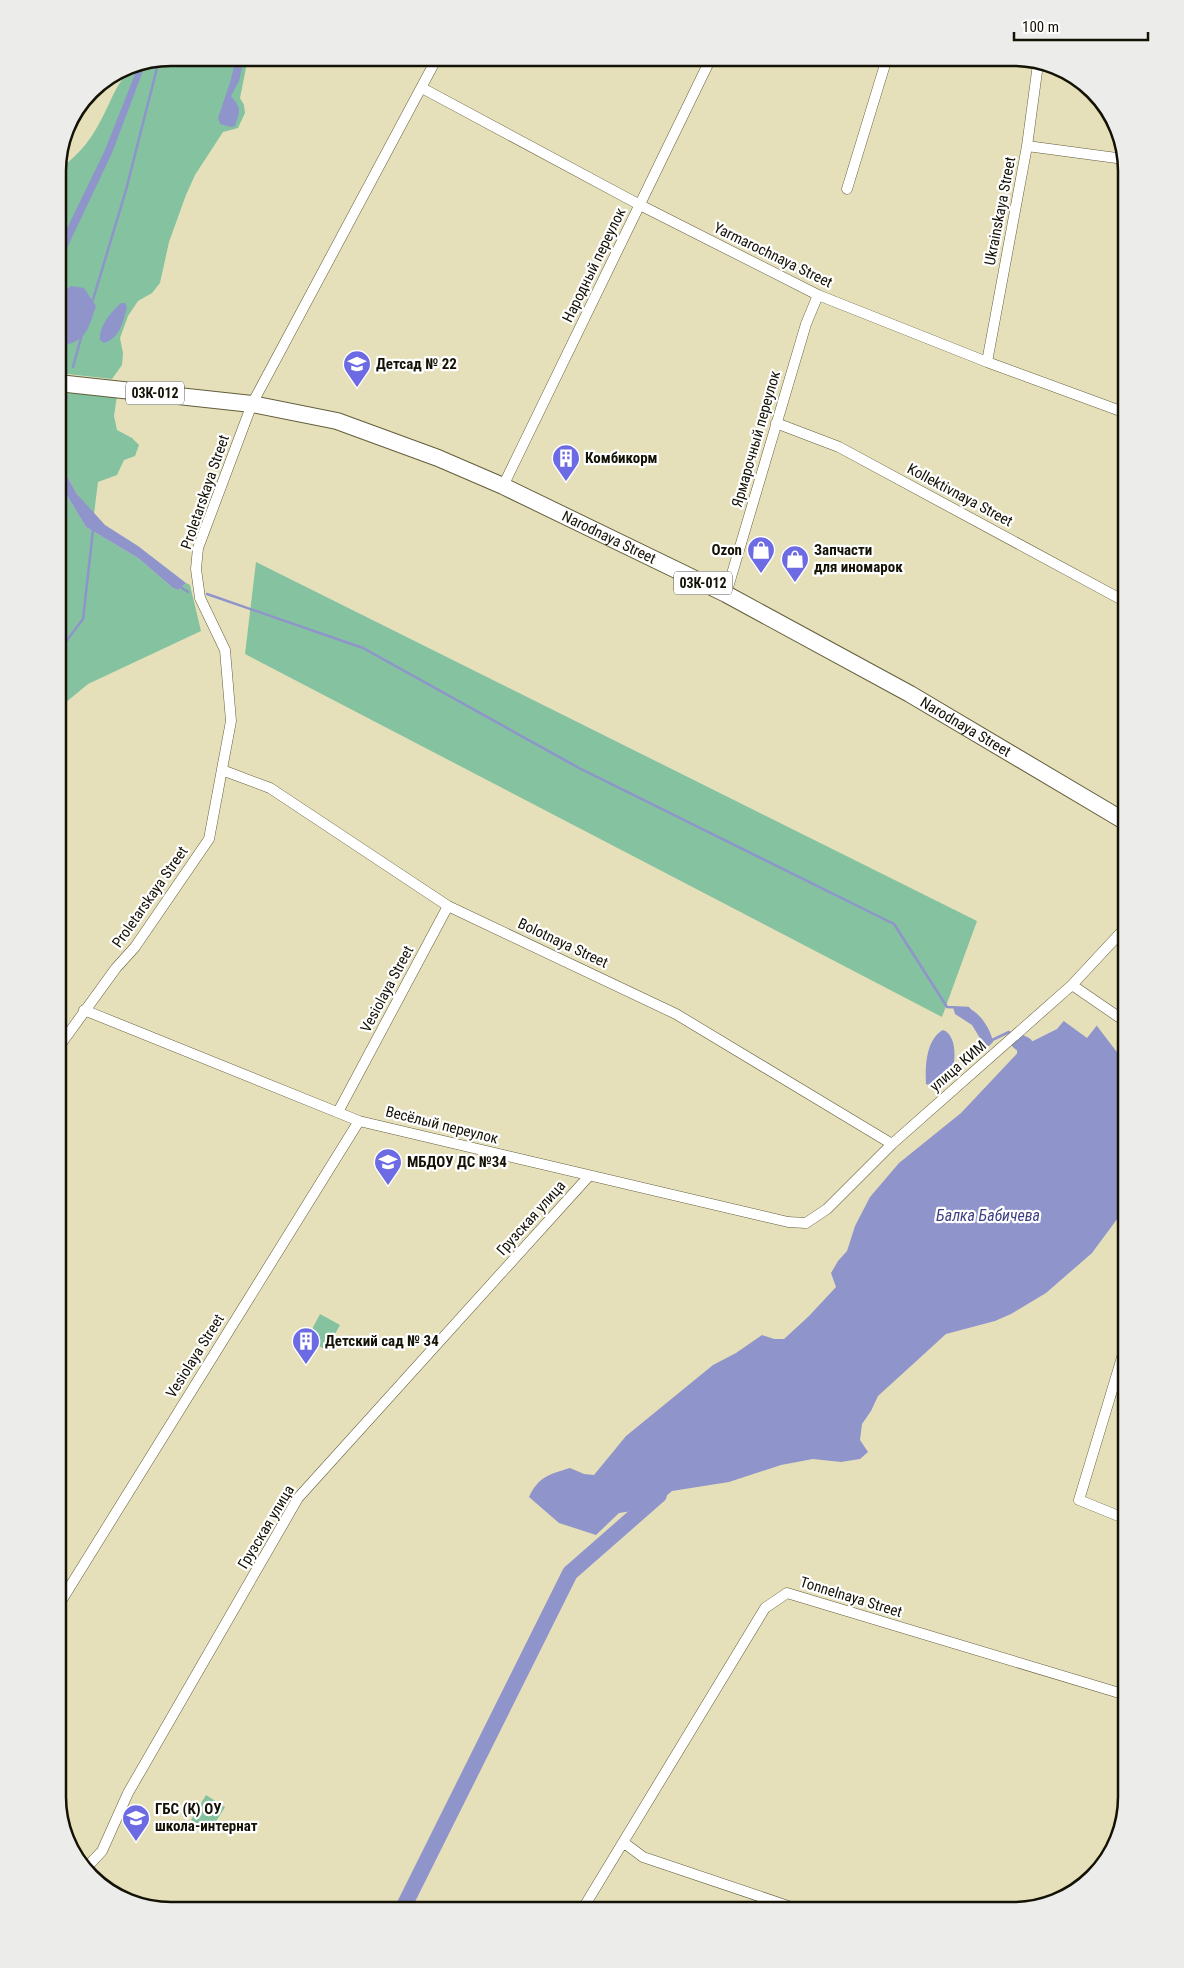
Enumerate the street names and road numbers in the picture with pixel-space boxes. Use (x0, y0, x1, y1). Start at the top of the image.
street label: Ukrainskaya Street (981, 155, 1019, 267)
street label: Народный переулок (558, 205, 630, 325)
street label: Yarmarochnaya Street (711, 218, 835, 292)
street label: Ярмарочный переулок (728, 369, 784, 509)
road number: 03К-012 (126, 382, 184, 404)
street label: Proletarskaya Street (177, 433, 233, 551)
street label: Kollektivnaya Street (904, 460, 1016, 530)
street label: Narodnaya Street (559, 507, 659, 568)
road number: 03К-012 (674, 572, 732, 594)
street label: Narodnaya Street (917, 693, 1014, 761)
street label: Proletarskaya Street (108, 843, 192, 951)
street label: Bolotnaya Street (515, 914, 611, 972)
street label: Vesiolaya Street (357, 943, 417, 1035)
street label: улица КИМ (926, 1037, 990, 1095)
street label: Весёлый переулок (384, 1102, 500, 1148)
street label: Грузская улица (493, 1177, 569, 1259)
street label: Vesiolaya Street (162, 1311, 228, 1401)
street label: Грузская улица (234, 1482, 298, 1572)
street label: Tonnelnaya Street (798, 1573, 904, 1621)

